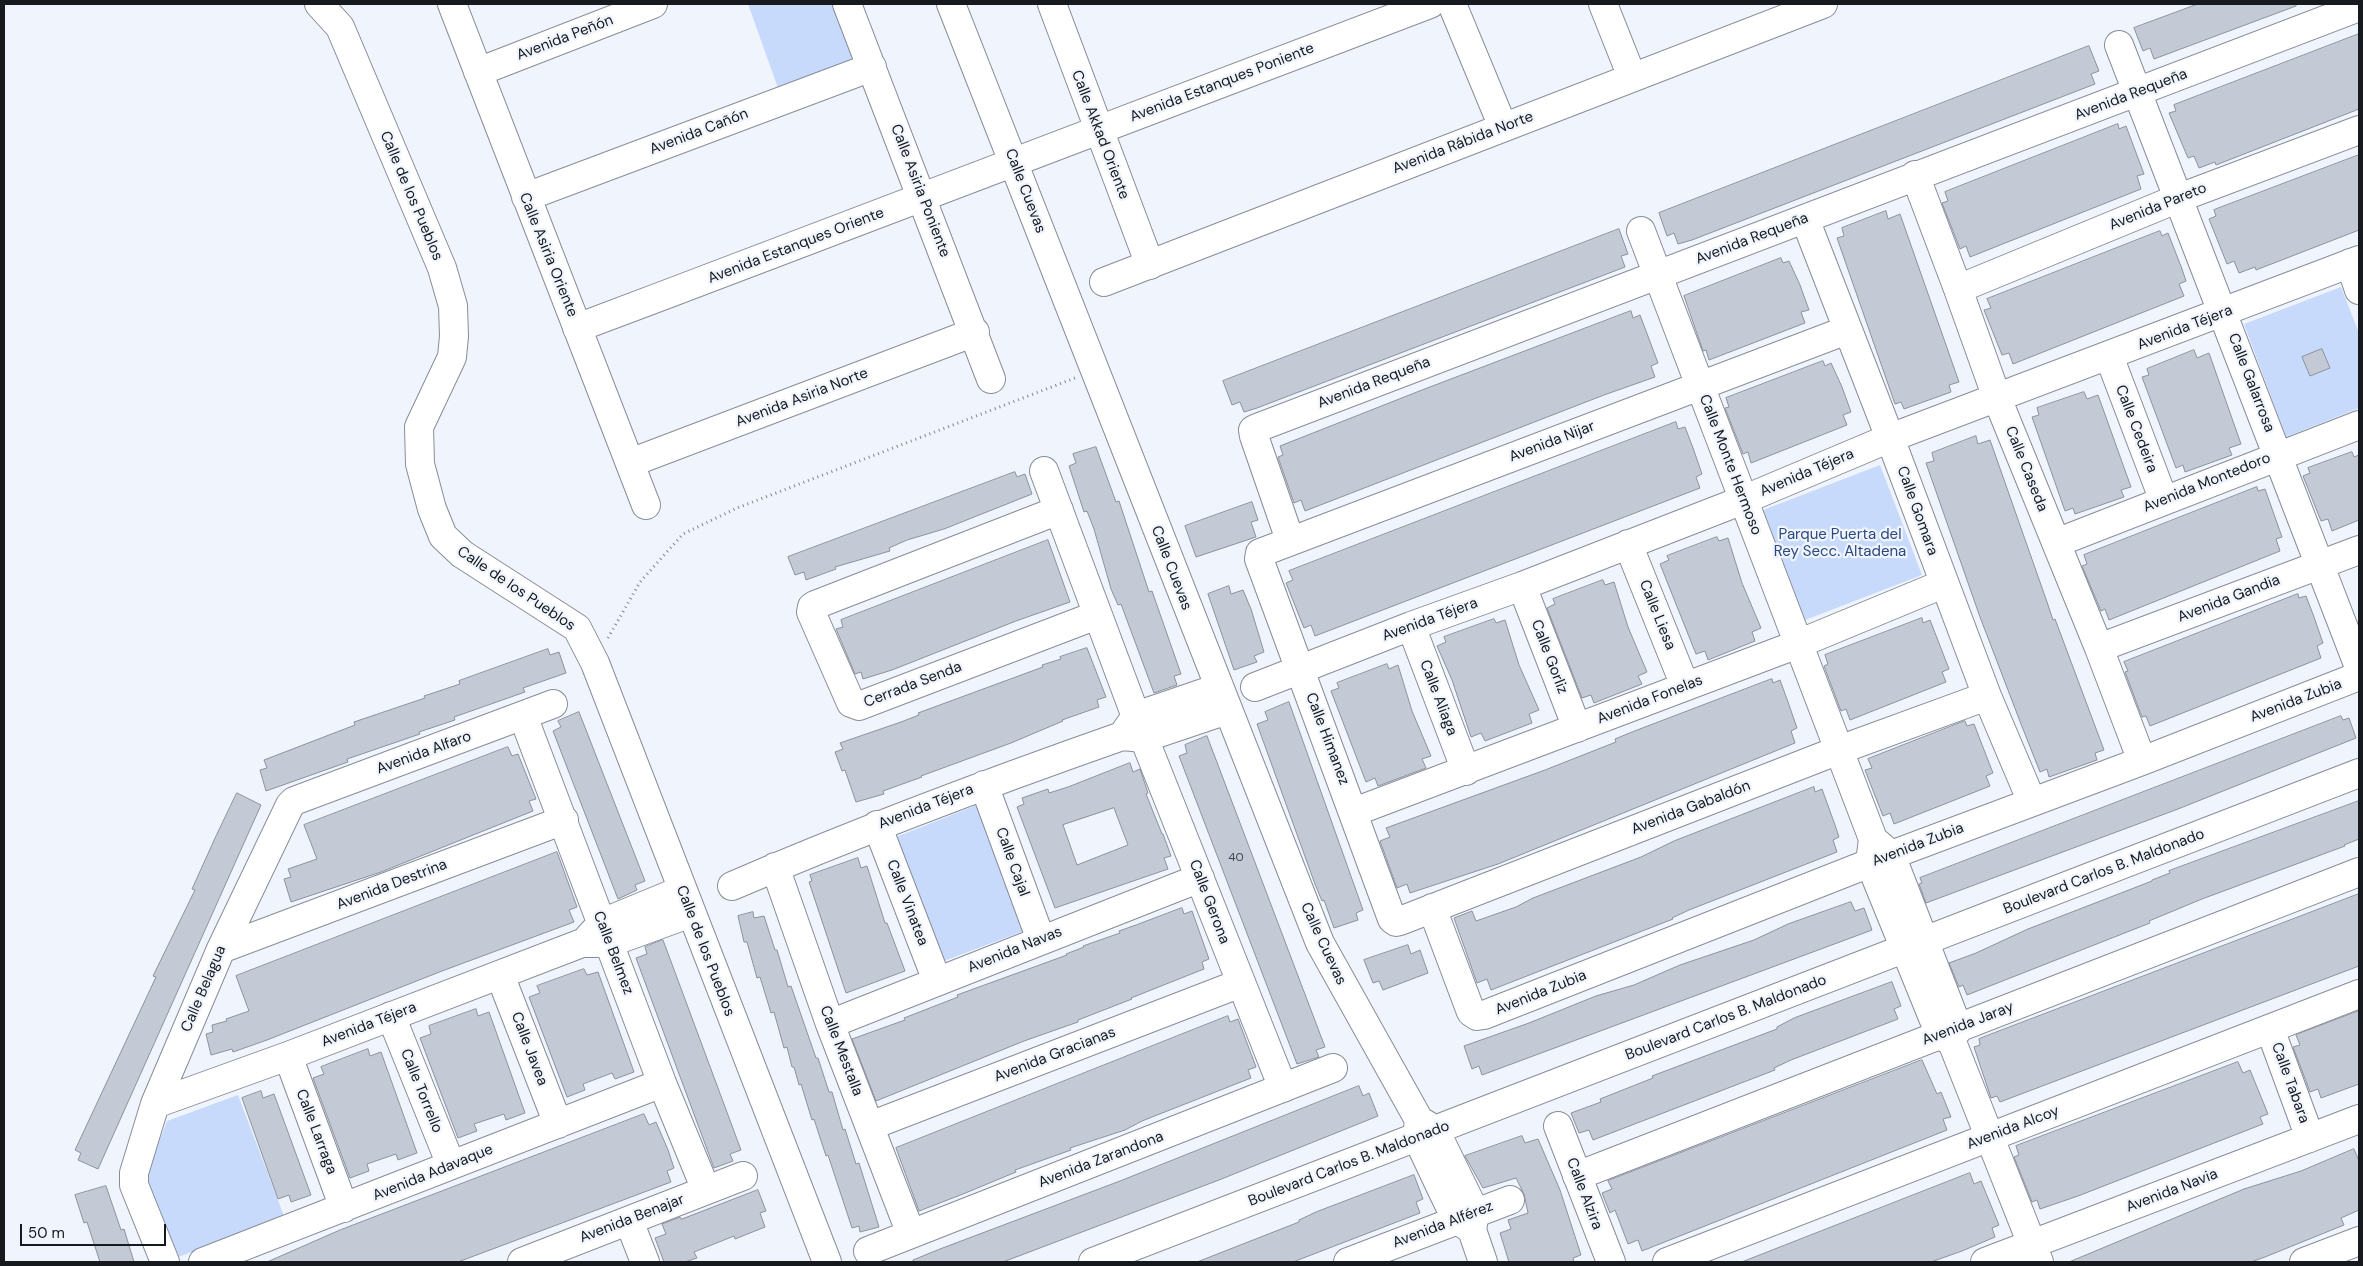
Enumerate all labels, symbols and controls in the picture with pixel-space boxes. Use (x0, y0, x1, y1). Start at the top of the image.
street label: Avenida Peñón (514, 11, 616, 65)
street label: Avenida Estanques Poniente (1127, 39, 1317, 127)
street label: Avenida Requeña (2072, 65, 2190, 125)
street label: Calle Akkad Oriente (1067, 68, 1133, 202)
street label: Avenida Cañón (647, 105, 751, 159)
street label: Avenida Rábida Norte (1390, 108, 1536, 178)
street label: Calle Asiria Poniente (886, 122, 954, 260)
street label: Calle de los Pueblos (376, 129, 446, 263)
street label: Calle Cuevas (1001, 146, 1049, 236)
street label: Avenida Pareto (2107, 179, 2209, 235)
street label: Calle Asiria Oriente (515, 190, 581, 320)
street label: Avenida Estanques Oriente (705, 204, 887, 288)
street label: Avenida Requeña (1693, 209, 1811, 269)
street label: Avenida Téjera (2135, 302, 2235, 354)
street label: Calle Galarrosa (2224, 331, 2278, 435)
street label: Avenida Requeña (1315, 353, 1433, 413)
street label: Avenida Asiria Norte (733, 364, 871, 432)
street label: Calle Cedeira (2111, 383, 2161, 475)
street label: Calle Monte Hermoso (1695, 392, 1765, 538)
street label: Avenida Nijar (1507, 417, 1597, 467)
street label: Calle Caseda (2001, 424, 2051, 514)
street label: Avenida Téjera (1757, 445, 1857, 501)
street label: Avenida Montedoro (2141, 449, 2273, 517)
street label: Calle Gomara (1893, 464, 1941, 558)
street label: Calle Cuevas (1147, 523, 1195, 613)
park label: Parque Puerta del Rey Secc. Altadena (1774, 526, 1906, 561)
street label: Calle de los Pueblos (453, 543, 579, 635)
street label: Avenida Gandia (2175, 571, 2283, 627)
street label: Calle Liesa (1635, 577, 1679, 653)
street label: Avenida Téjera (1380, 594, 1480, 646)
street label: Calle Gorliz (1527, 617, 1571, 697)
street label: Cerrada Senda (861, 658, 965, 712)
street label: Calle Aliaga (1415, 658, 1461, 738)
street label: Avenida Fonelas (1595, 672, 1705, 728)
street label: Avenida Zubia (2248, 675, 2344, 727)
street label: Calle Himanez (1301, 690, 1353, 788)
street label: Avenida Alfaro (374, 728, 474, 778)
street label: Avenida Gabaldón (1629, 777, 1753, 839)
street label: Avenida Téjera (876, 781, 976, 833)
street label: Avenida Zubia (1870, 819, 1966, 871)
street label: Calle Cajal (991, 825, 1033, 899)
street label: Boulevard Carlos B. Maldonado (2001, 825, 2207, 919)
house number: 40 (1228, 851, 1244, 865)
street label: Avenida Destrina (334, 856, 450, 914)
street label: Calle Vinatea (882, 857, 932, 949)
street label: Calle Gerona (1185, 857, 1233, 947)
street label: Calle de los Pueblos (672, 883, 738, 1019)
street label: Calle Cuevas (1296, 900, 1350, 988)
street label: Calle Belmez (589, 909, 637, 997)
street label: Avenida Navas (965, 923, 1065, 977)
street label: Calle Belagua (178, 943, 230, 1035)
street label: Avenida Zubia (1493, 967, 1589, 1019)
street label: Boulevard Carlos B. Maldonado (1623, 971, 1829, 1065)
street label: Avenida Jaray (1920, 998, 2016, 1050)
street label: Avenida Téjera (319, 999, 419, 1051)
street label: Calle Mestalla (816, 1003, 866, 1099)
street label: Calle Javea (507, 1009, 551, 1089)
street label: Avenida Gracianas (992, 1024, 1118, 1086)
street label: Calle Tabara (2267, 1040, 2313, 1126)
street label: Calle Torrello (396, 1046, 446, 1136)
street label: Calle Larraga (291, 1087, 341, 1177)
street label: Avenida Alcoy (1964, 1102, 2062, 1154)
street label: Boulevard Carlos B. Maldonado (1246, 1117, 1452, 1211)
street label: Avenida Zarandona (1036, 1128, 1166, 1192)
street label: Avenida Adavaque (370, 1141, 496, 1205)
street label: Calle Alzira (1562, 1155, 1606, 1233)
street label: Avenida Navia (2124, 1165, 2220, 1217)
street label: Avenida Benajar (577, 1191, 687, 1247)
street label: Avenida Alférez (1390, 1198, 1496, 1252)
scale bar (22, 1214, 169, 1246)
text: 50 m (28, 1223, 65, 1243)

